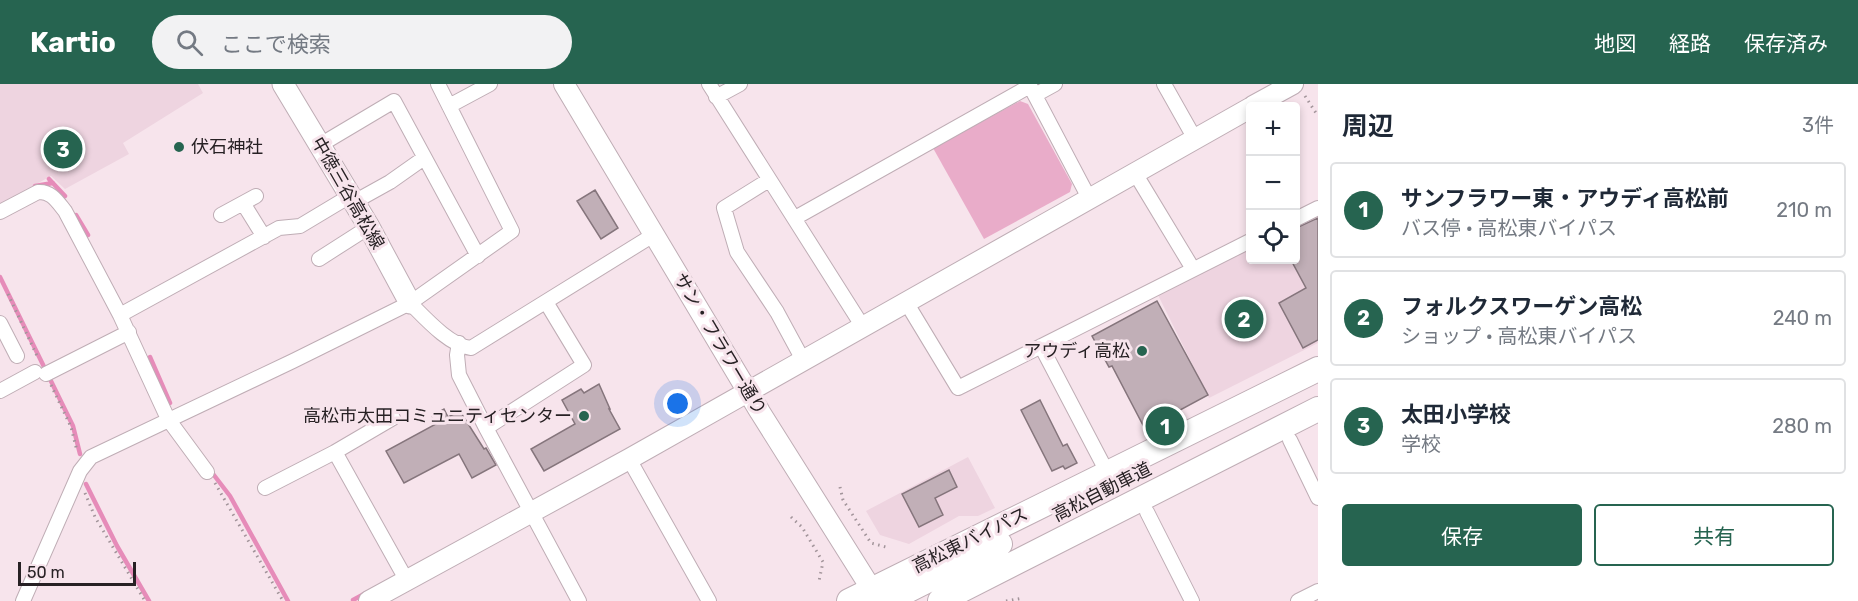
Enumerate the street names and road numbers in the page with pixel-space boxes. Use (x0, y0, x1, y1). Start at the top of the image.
street label: 中徳三谷高松線 (307, 133, 389, 253)
street label: サン・フラワー通り (669, 269, 771, 419)
street label: 高松自動車道 (1049, 458, 1155, 526)
street label: 高松東バイパス (909, 503, 1031, 577)

